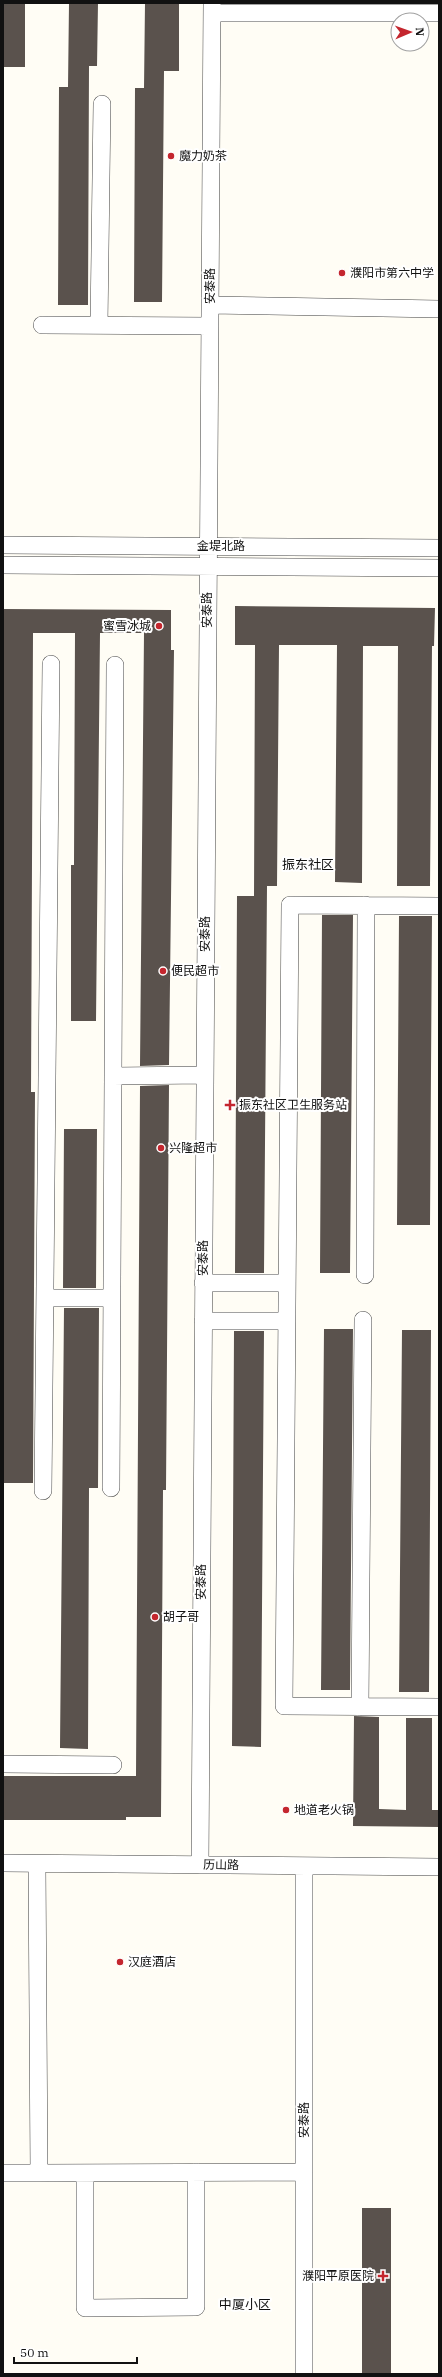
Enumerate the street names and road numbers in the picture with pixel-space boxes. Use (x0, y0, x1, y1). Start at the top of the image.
street label: 安泰路 (202, 268, 217, 304)
street label: 金堤北路 (197, 538, 245, 553)
street label: 安泰路 (199, 592, 214, 628)
street label: 安泰路 (197, 916, 212, 952)
street label: 安泰路 (195, 1240, 210, 1276)
street label: 安泰路 (193, 1564, 208, 1600)
street label: 历山路 (203, 1857, 239, 1872)
street label: 安泰路 (296, 2102, 311, 2138)

